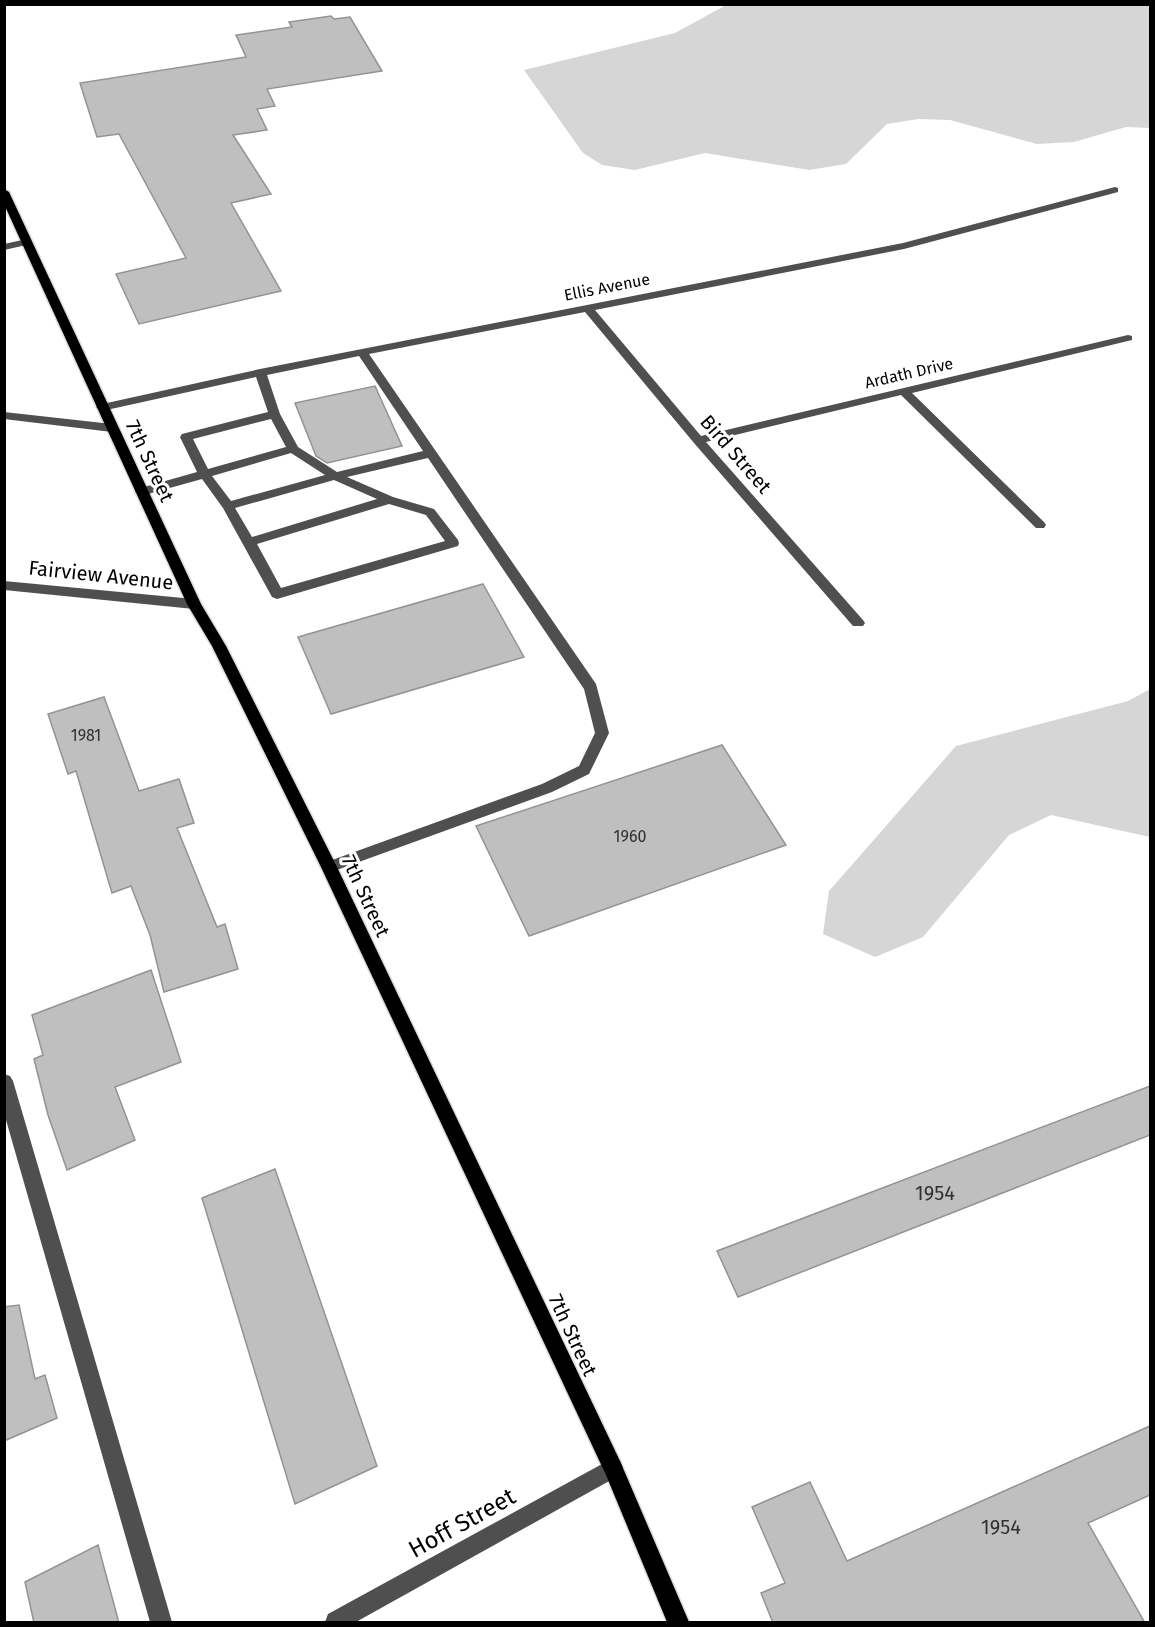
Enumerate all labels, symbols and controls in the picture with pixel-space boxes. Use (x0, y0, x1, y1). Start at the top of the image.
street label: Ellis Avenue (562, 269, 652, 305)
street label: Ardath Drive (863, 354, 955, 392)
street label: Bird Street (695, 410, 777, 499)
street label: 7th Street (121, 416, 180, 506)
street label: Fairview Avenue (28, 555, 174, 595)
house number: 1981 (71, 726, 101, 745)
house number: 1960 (614, 827, 646, 846)
street label: 7th Street (337, 851, 396, 941)
house number: 1954 (915, 1181, 955, 1205)
street label: 7th Street (544, 1290, 603, 1380)
street label: Hoff Street (404, 1482, 521, 1564)
house number: 1954 (981, 1515, 1021, 1539)

